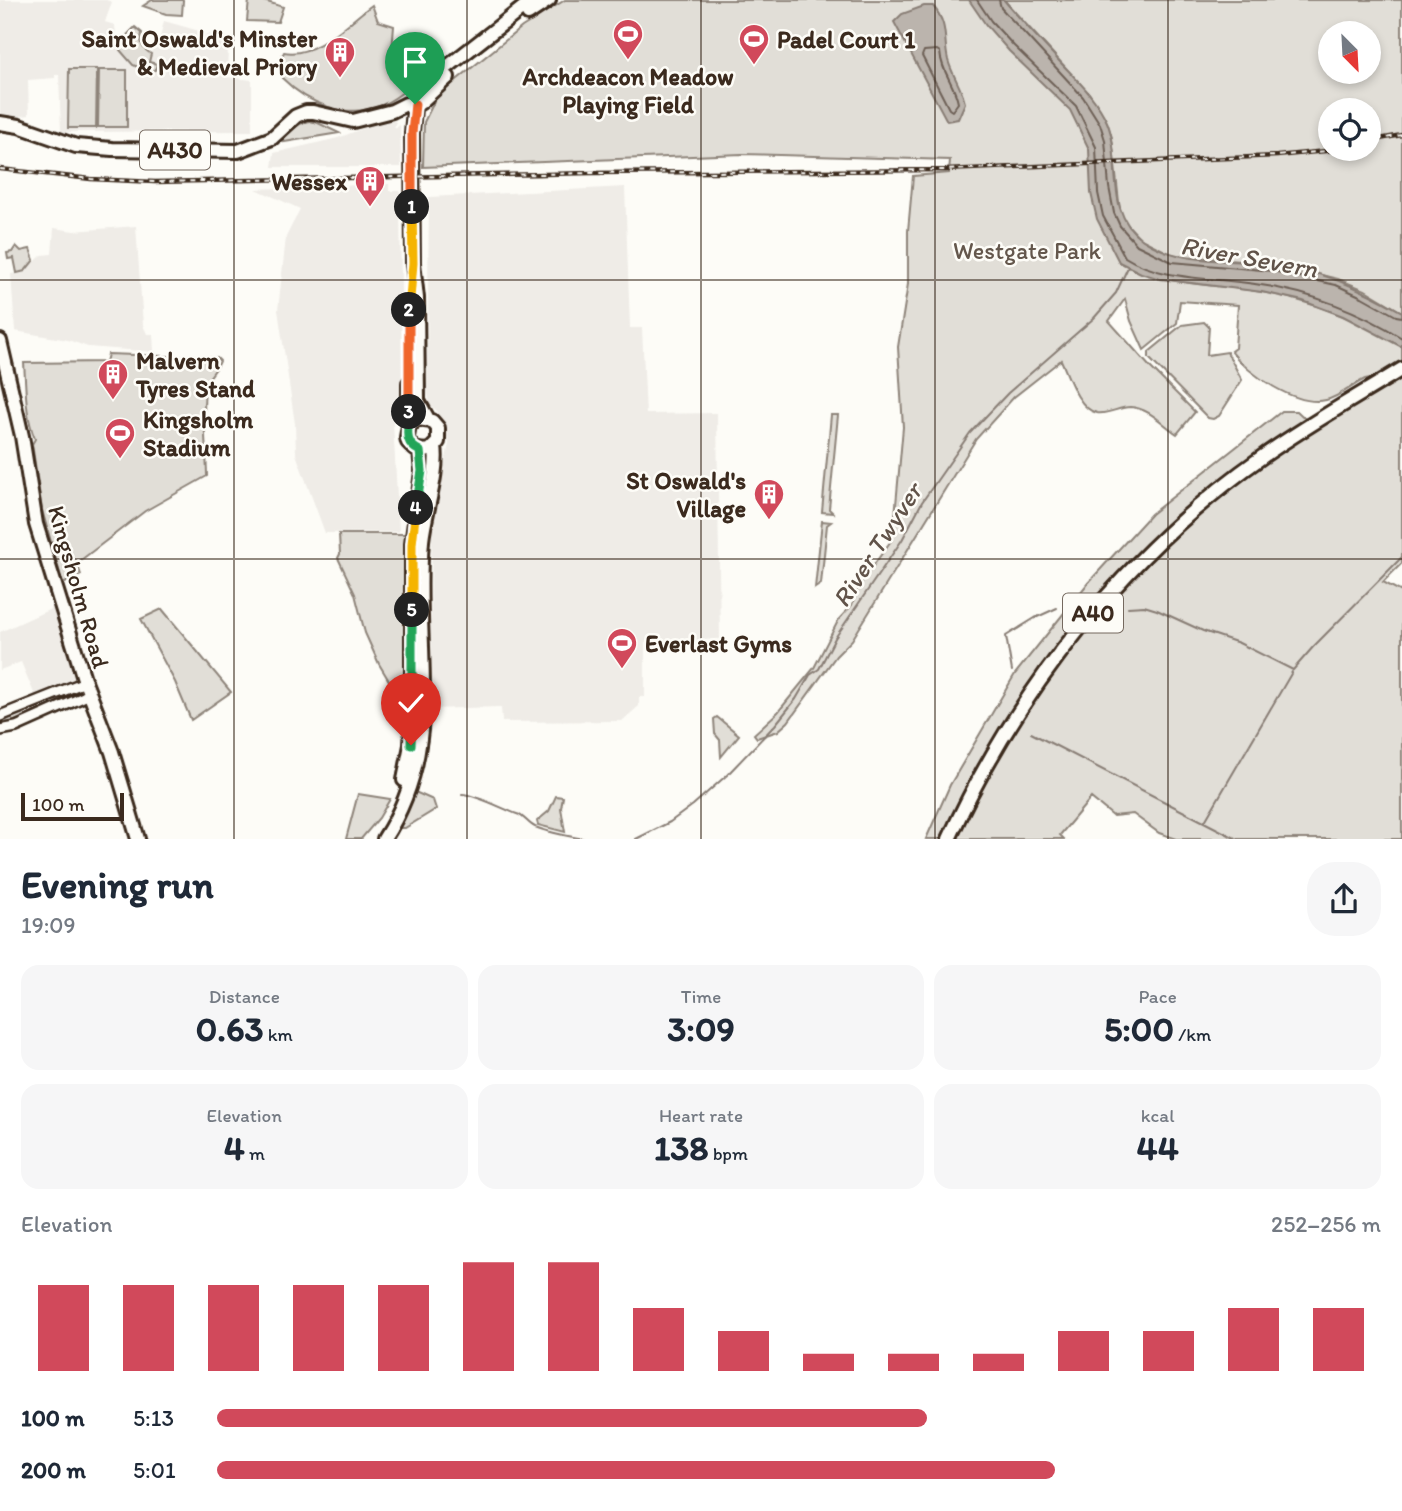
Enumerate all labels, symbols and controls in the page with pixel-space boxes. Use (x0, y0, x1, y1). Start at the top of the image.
sports icon: Archdeacon Meadow Playing Field (611, 17, 645, 61)
north arrow (1318, 21, 1381, 84)
map controls (1318, 21, 1381, 161)
sports icon: Padel Court 1 (737, 22, 771, 66)
place label: Saint Oswald's Minster & Medieval Priory (82, 24, 318, 82)
place label: Padel Court 1 (777, 25, 916, 54)
pin (385, 32, 445, 104)
building icon: Saint Oswald's Minster & Medieval Priory (323, 35, 357, 79)
icon: arrive (396, 43, 434, 81)
place label: Archdeacon Meadow Playing Field (522, 62, 734, 120)
button: locate (1318, 98, 1381, 161)
road number: A430 (140, 130, 210, 169)
building icon: Wessex (353, 164, 387, 208)
place label: Wessex (271, 167, 348, 196)
pin: 1 (394, 190, 430, 224)
text: 1 (407, 195, 416, 218)
water label: River Severn (1178, 229, 1320, 285)
park label: Westgate Park (953, 236, 1101, 265)
pin: 2 (392, 292, 426, 328)
text: 2 (404, 298, 414, 321)
place label: Malvern Tyres Stand (135, 346, 256, 404)
building icon: Malvern Tyres Stand (96, 357, 130, 401)
pin: 3 (392, 394, 426, 430)
text: 3 (403, 400, 414, 423)
place label: Kingsholm Stadium (143, 405, 254, 462)
sports icon: Kingsholm Stadium (103, 416, 137, 460)
place label: St Oswald's Village (626, 466, 746, 524)
water label: River Twyver (825, 475, 930, 613)
building icon: St Oswald's Village (752, 477, 786, 521)
pin: 4 (398, 490, 434, 526)
text: 4 (410, 496, 421, 519)
street label: Kingsholm Road (42, 502, 116, 672)
pin: 5 (394, 592, 430, 628)
road number: A40 (1063, 594, 1123, 632)
text: 5 (407, 598, 416, 621)
sports icon: Everlast Gyms (605, 626, 639, 670)
place label: Everlast Gyms (645, 629, 792, 659)
pin (381, 673, 441, 745)
icon: check (392, 684, 430, 722)
scale bar (21, 790, 124, 822)
text: 100 m (32, 793, 84, 816)
text: Evening run (21, 862, 214, 908)
button: share (1307, 862, 1381, 936)
text: 19:09 (21, 911, 76, 939)
text: Distance (209, 985, 280, 1008)
text: Time (681, 985, 721, 1008)
text: Pace (1139, 985, 1177, 1008)
text: 0.63 (196, 1008, 264, 1050)
text: 3:09 (667, 1008, 735, 1050)
text: 5:00 (1104, 1008, 1174, 1050)
text: km (264, 1023, 293, 1046)
text: /km (1174, 1023, 1211, 1046)
text: Elevation (207, 1104, 282, 1127)
text: Heart rate (659, 1104, 743, 1127)
text: kcal (1141, 1104, 1175, 1127)
text: 4 (224, 1127, 245, 1169)
text: 138 (654, 1127, 708, 1169)
text: 44 (1137, 1127, 1179, 1169)
text: m (245, 1142, 265, 1165)
text: bpm (708, 1142, 748, 1165)
text: Elevation (21, 1210, 112, 1238)
text: 252–256 m (1271, 1210, 1381, 1238)
text: 100 m (21, 1404, 85, 1432)
text: 5:13 (133, 1404, 174, 1432)
text: 200 m (21, 1456, 86, 1484)
text: 5:01 (133, 1456, 176, 1484)

